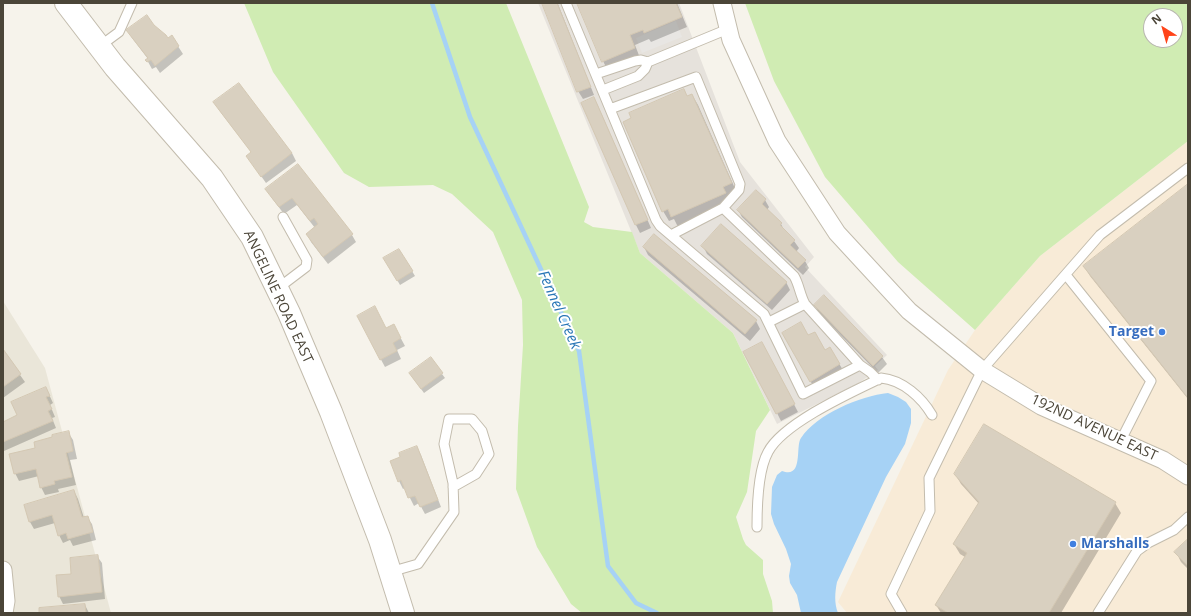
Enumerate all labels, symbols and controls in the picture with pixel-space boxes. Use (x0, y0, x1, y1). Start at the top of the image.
north arrow (1143, 8, 1183, 48)
text: N (1148, 10, 1164, 28)
street label: ANGELINE ROAD EAST (240, 228, 316, 366)
water label: Fennel Creek (534, 268, 584, 352)
place label: Target (1109, 324, 1154, 340)
marker: Target (1157, 327, 1167, 337)
street label: 192ND AVENUE EAST (1028, 391, 1160, 465)
place label: Marshalls (1081, 536, 1149, 552)
marker: Marshalls (1068, 539, 1078, 549)

